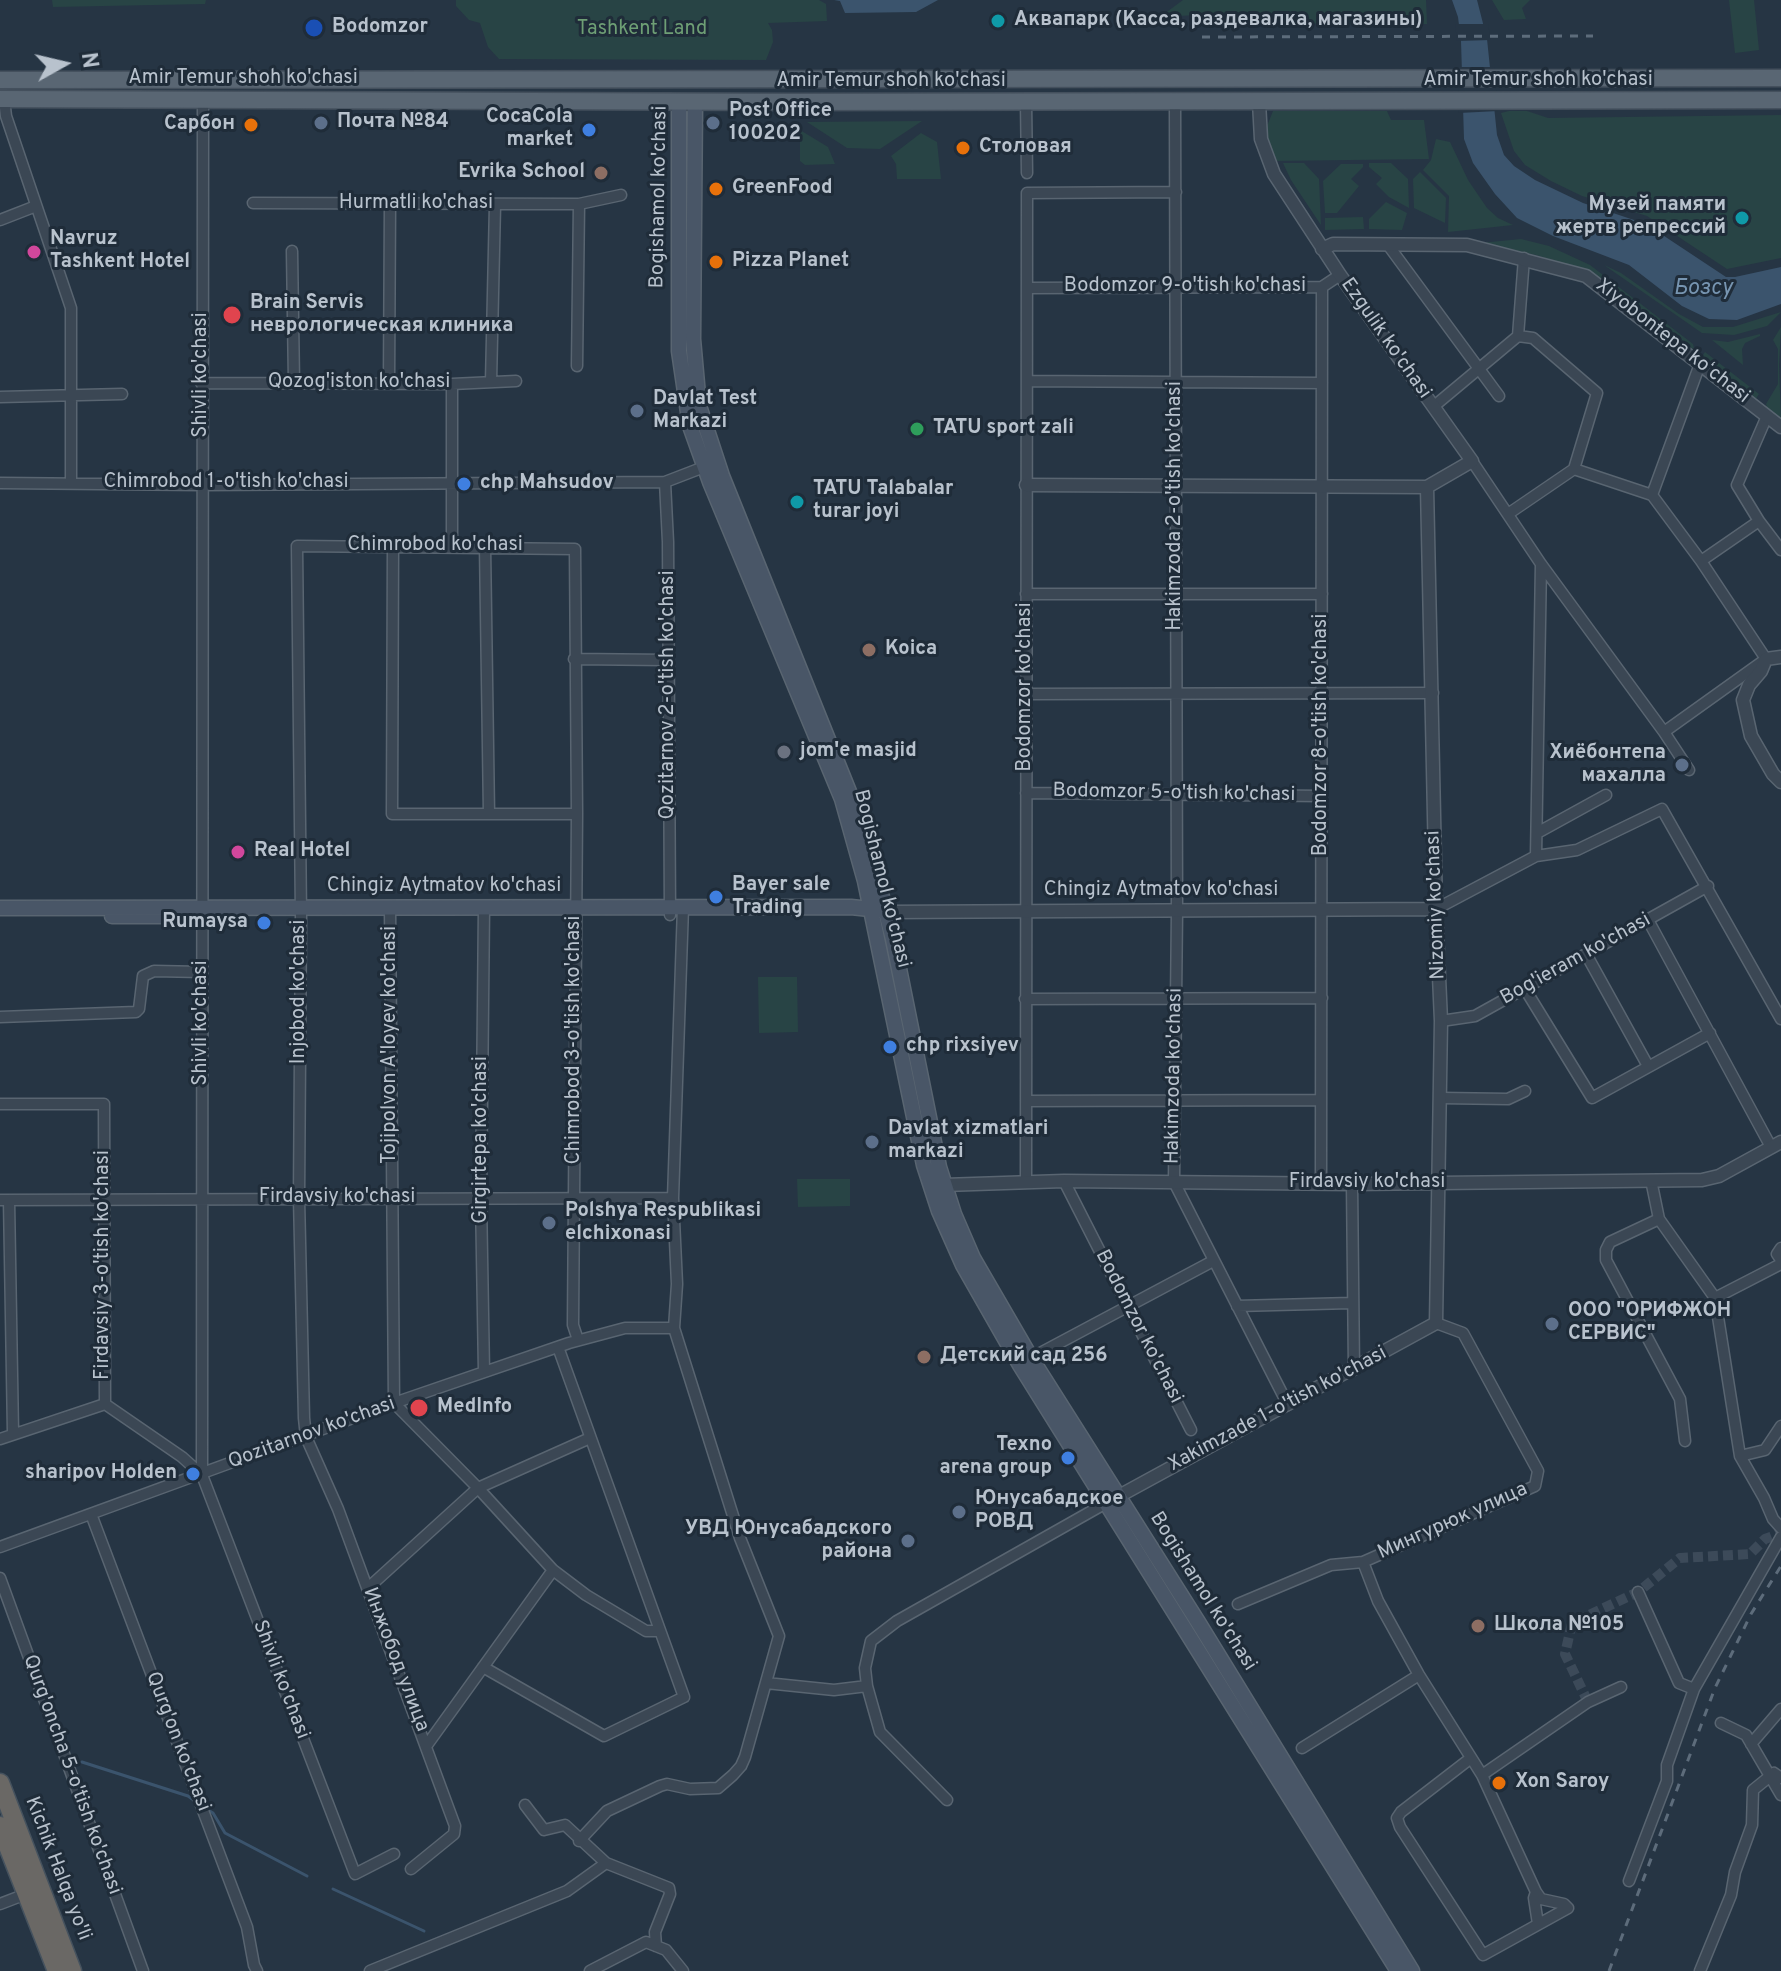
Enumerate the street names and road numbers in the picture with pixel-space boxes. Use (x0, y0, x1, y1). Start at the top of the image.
street label: Amir Temur shoh ko'chasi (128, 67, 358, 91)
street label: Amir Temur shoh ko'chasi (1423, 69, 1653, 93)
street label: Amir Temur shoh ko'chasi (776, 70, 1006, 94)
street label: Bogishamol ko'chasi (646, 105, 674, 289)
street label: Hurmatli ko'chasi (339, 192, 493, 216)
street label: Ezgulik ko'chasi (1334, 274, 1436, 404)
street label: Xiyobontepa koʻchasi (1590, 274, 1754, 410)
street label: Bodomzor 9-o'tish ko'chasi (1064, 275, 1306, 299)
street label: Shivli ko'chasi (190, 312, 214, 438)
street label: Qozog'iston ko'chasi (268, 371, 450, 395)
street label: Hakimzoda 2-o'tish ko'chasi (1164, 381, 1188, 631)
street label: Chimrobod 1-o'tish ko'chasi (103, 471, 349, 495)
street label: Chimrobod ko'chasi (347, 534, 523, 558)
street label: Qozitarnov 2-o'tish ko'chasi (657, 570, 681, 820)
street label: Bodomzor ko'chasi (1014, 602, 1038, 772)
street label: Bodomzor 8-o'tish ko'chasi (1310, 614, 1334, 856)
street label: Bodomzor 5-o'tish ko'chasi (1052, 780, 1296, 808)
street label: Bogishamol ko'chasi (847, 787, 915, 971)
street label: Nizomiy ko'chasi (1422, 830, 1452, 980)
street label: Chingiz Aytmatov ko'chasi (327, 875, 561, 899)
street label: Chingiz Aytmatov ko'chasi (1044, 879, 1278, 903)
street label: Bog'ieram ko'chasi (1497, 909, 1655, 1011)
street label: Chimrobod 3-o'tish ko'chasi (563, 916, 587, 1164)
street label: Injobod ko'chasi (288, 920, 312, 1064)
street label: Tojipolvon A'loyev ko'chasi (379, 926, 403, 1164)
street label: Shivli ko'chasi (190, 960, 214, 1086)
street label: Hakimzoda ko'chasi (1161, 988, 1189, 1164)
street label: Girgirtepa ko'chasi (470, 1056, 494, 1224)
street label: Firdavsiy 3-o'tish ko'chasi (92, 1150, 116, 1380)
street label: Firdavsiy ko'chasi (1289, 1171, 1445, 1195)
street label: Firdavsiy ko'chasi (259, 1186, 415, 1210)
street label: Bodomzor ko'chasi (1089, 1246, 1187, 1408)
street label: Xakimzade 1-o'tish ko'chasi (1165, 1342, 1391, 1478)
street label: Qozitarnov ko'chasi (225, 1393, 399, 1475)
street label: Мингурюк улица (1374, 1478, 1532, 1566)
street label: Bogishamol ko'chasi (1143, 1508, 1261, 1676)
street label: Инжобод улица (356, 1585, 434, 1735)
street label: Shivli ko'chasi (246, 1617, 314, 1743)
street label: Qurg'oncha 5-o'tish ko'chasi (16, 1652, 126, 1898)
street label: Qurg'on ko'chasi (139, 1669, 215, 1815)
street label: Kichik Halqa yo'li (19, 1794, 95, 1944)

